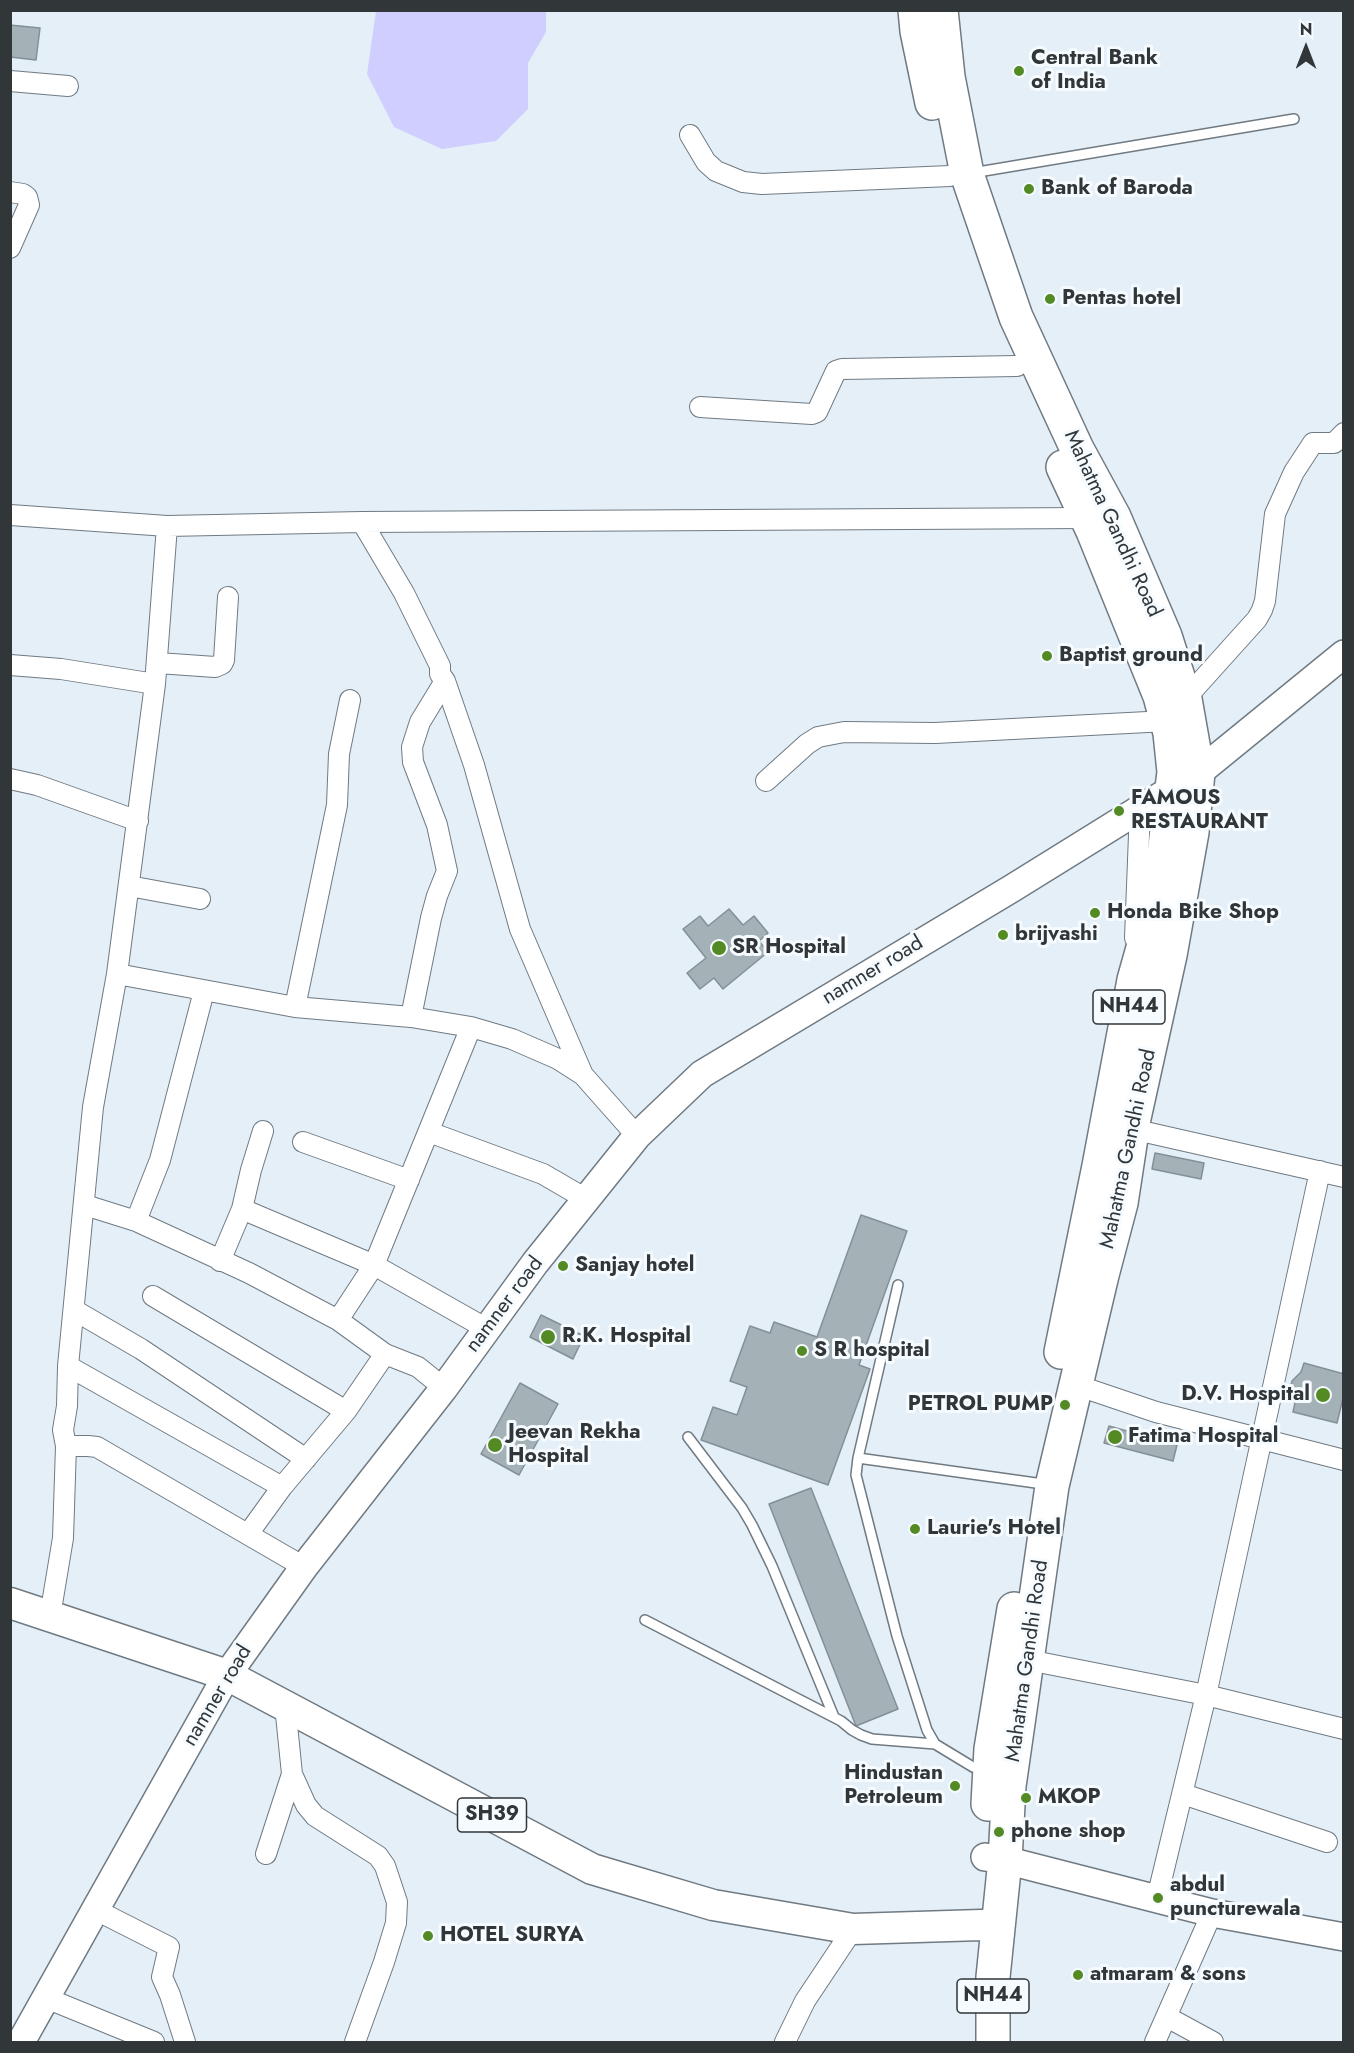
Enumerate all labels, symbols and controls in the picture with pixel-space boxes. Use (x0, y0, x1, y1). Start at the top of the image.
north arrow (1276, 18, 1336, 78)
text: N (1300, 18, 1312, 41)
place label: Central Bank of India (1031, 46, 1158, 96)
marker: Central Bank of India (1012, 64, 1026, 78)
place label: Bank of Baroda (1041, 176, 1193, 202)
marker: Bank of Baroda (1022, 182, 1036, 196)
place label: Pentas hotel (1062, 286, 1181, 312)
marker: Pentas hotel (1043, 292, 1057, 306)
street label: Mahatma Gandhi Road (1058, 426, 1166, 622)
place label: Baptist ground (1059, 643, 1203, 669)
marker: Baptist ground (1040, 649, 1054, 663)
place label: FAMOUS RESTAURANT (1131, 786, 1268, 836)
marker: FAMOUS RESTAURANT (1112, 804, 1126, 818)
place label: Honda Bike Shop (1107, 900, 1279, 926)
marker: Honda Bike Shop (1088, 906, 1102, 920)
place label: brijvashi (1015, 922, 1098, 948)
marker: brijvashi (996, 928, 1010, 942)
street label: namner road (818, 931, 928, 1011)
place label: SR Hospital (732, 935, 846, 961)
marker: SR Hospital (710, 939, 728, 957)
road number: NH44 (1093, 990, 1165, 1024)
street label: Mahatma Gandhi Road (1096, 1047, 1162, 1251)
street label: namner road (461, 1252, 549, 1358)
place label: Sanjay hotel (575, 1253, 694, 1279)
marker: Sanjay hotel (556, 1259, 570, 1273)
place label: R.K. Hospital (562, 1324, 691, 1350)
marker: R.K. Hospital (539, 1328, 557, 1346)
place label: S R hospital (814, 1338, 930, 1364)
marker: S R hospital (795, 1344, 809, 1358)
place label: D.V. Hospital (1181, 1382, 1310, 1408)
marker: D.V. Hospital (1314, 1386, 1332, 1404)
place label: PETROL PUMP (908, 1392, 1053, 1418)
marker: PETROL PUMP (1058, 1398, 1072, 1412)
place label: Jeevan Rekha Hospital (508, 1420, 640, 1470)
place label: Fatima Hospital (1128, 1424, 1279, 1450)
marker: Fatima Hospital (1106, 1428, 1124, 1446)
marker: Jeevan Rekha Hospital (486, 1436, 504, 1454)
place label: Laurie's Hotel (927, 1516, 1061, 1542)
marker: Laurie's Hotel (908, 1522, 922, 1536)
street label: Mahatma Gandhi Road (1001, 1558, 1055, 1764)
street label: namner road (178, 1641, 258, 1751)
place label: Hindustan Petroleum (844, 1761, 943, 1811)
marker: Hindustan Petroleum (948, 1779, 962, 1793)
place label: MKOP (1038, 1785, 1101, 1811)
marker: MKOP (1019, 1791, 1033, 1805)
road number: SH39 (458, 1798, 526, 1832)
place label: phone shop (1011, 1819, 1126, 1845)
marker: phone shop (992, 1825, 1006, 1839)
place label: abdul puncturewala (1170, 1873, 1301, 1923)
marker: abdul puncturewala (1151, 1891, 1165, 1905)
place label: HOTEL SURYA (440, 1923, 584, 1949)
marker: HOTEL SURYA (421, 1929, 435, 1943)
place label: atmaram & sons (1090, 1962, 1246, 1988)
marker: atmaram & sons (1071, 1968, 1085, 1982)
road number: NH44 (957, 1979, 1029, 2013)

